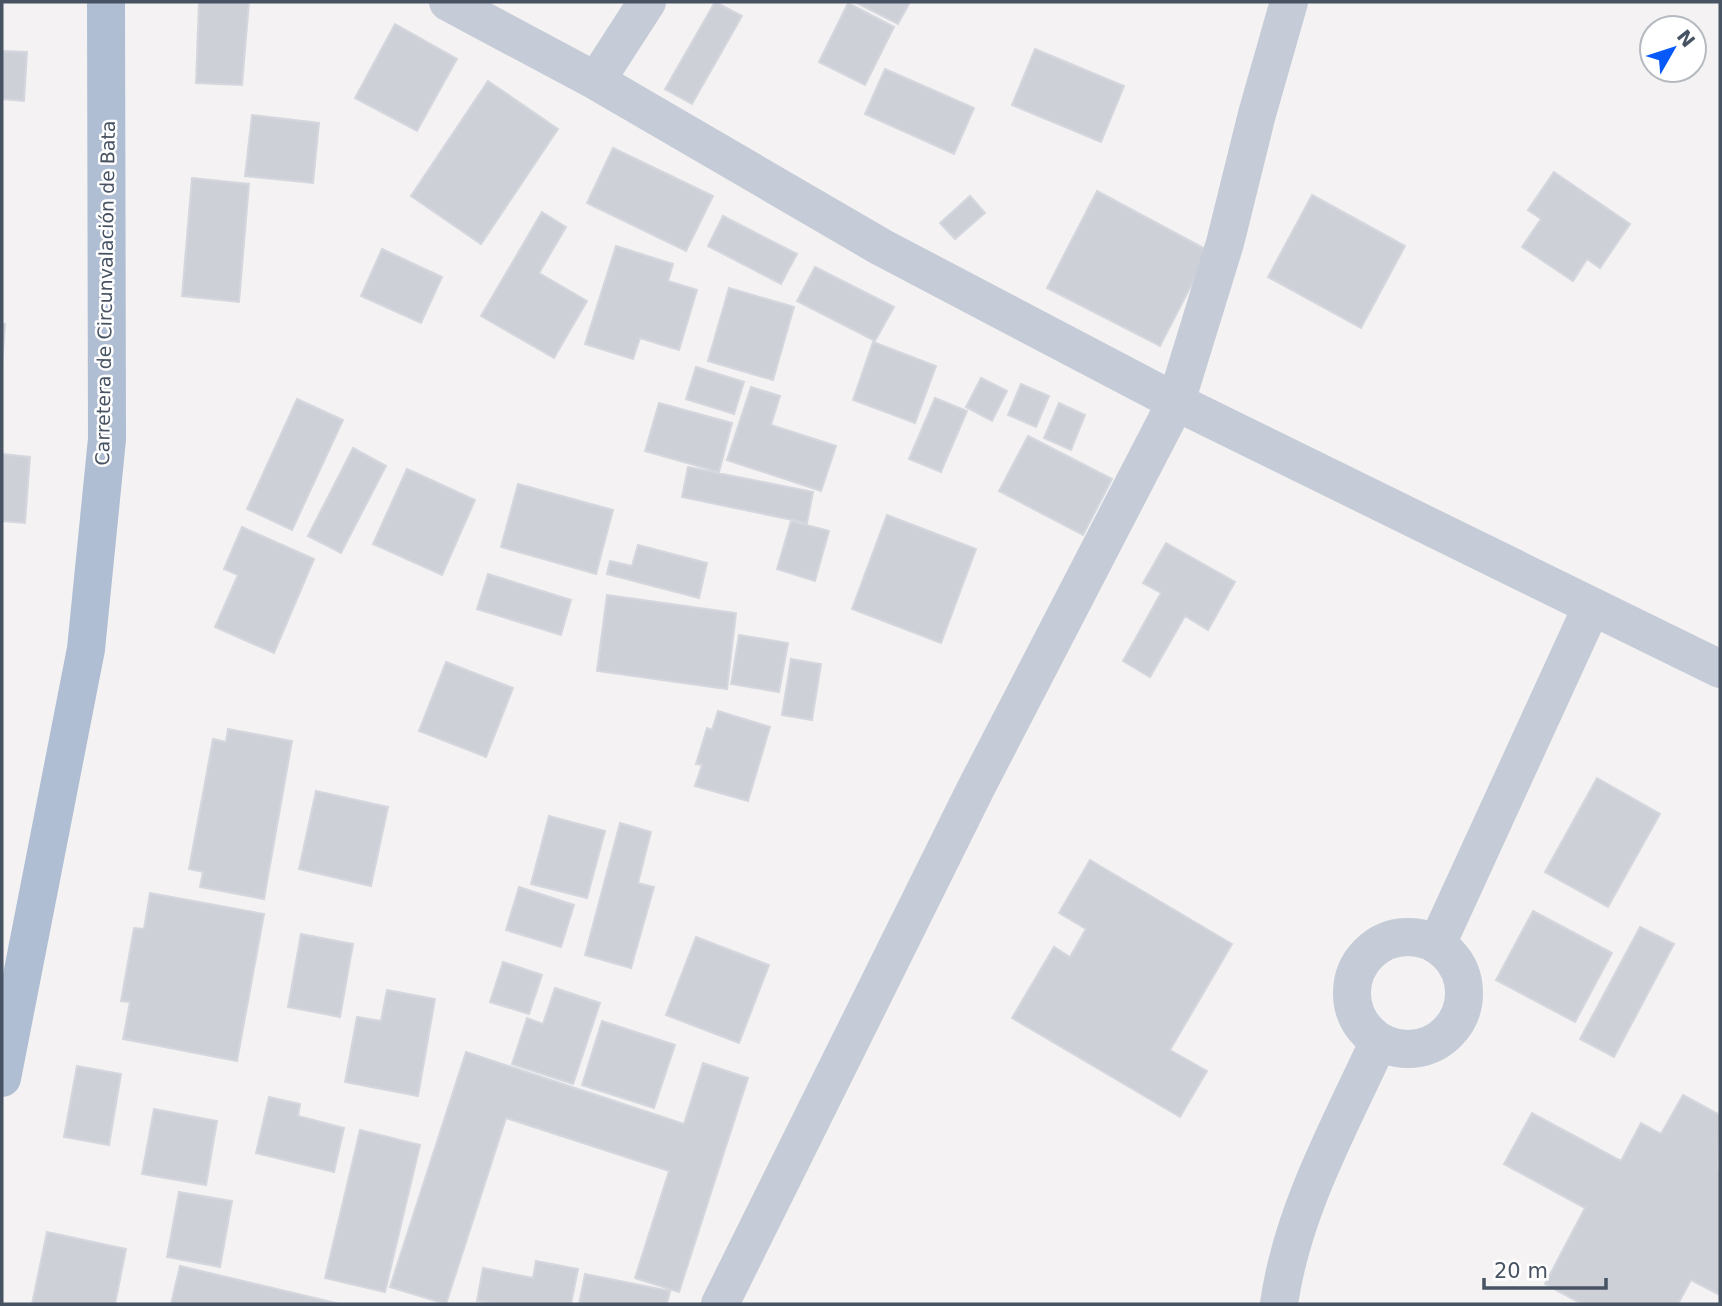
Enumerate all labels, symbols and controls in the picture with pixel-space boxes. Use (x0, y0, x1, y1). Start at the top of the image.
north arrow (1638, 14, 1708, 84)
text: N (1673, 25, 1700, 51)
street label: Carretera de Circunvalación de Bata (91, 120, 119, 466)
scale bar (1484, 1246, 1606, 1290)
text: 20 m (1494, 1259, 1548, 1283)

